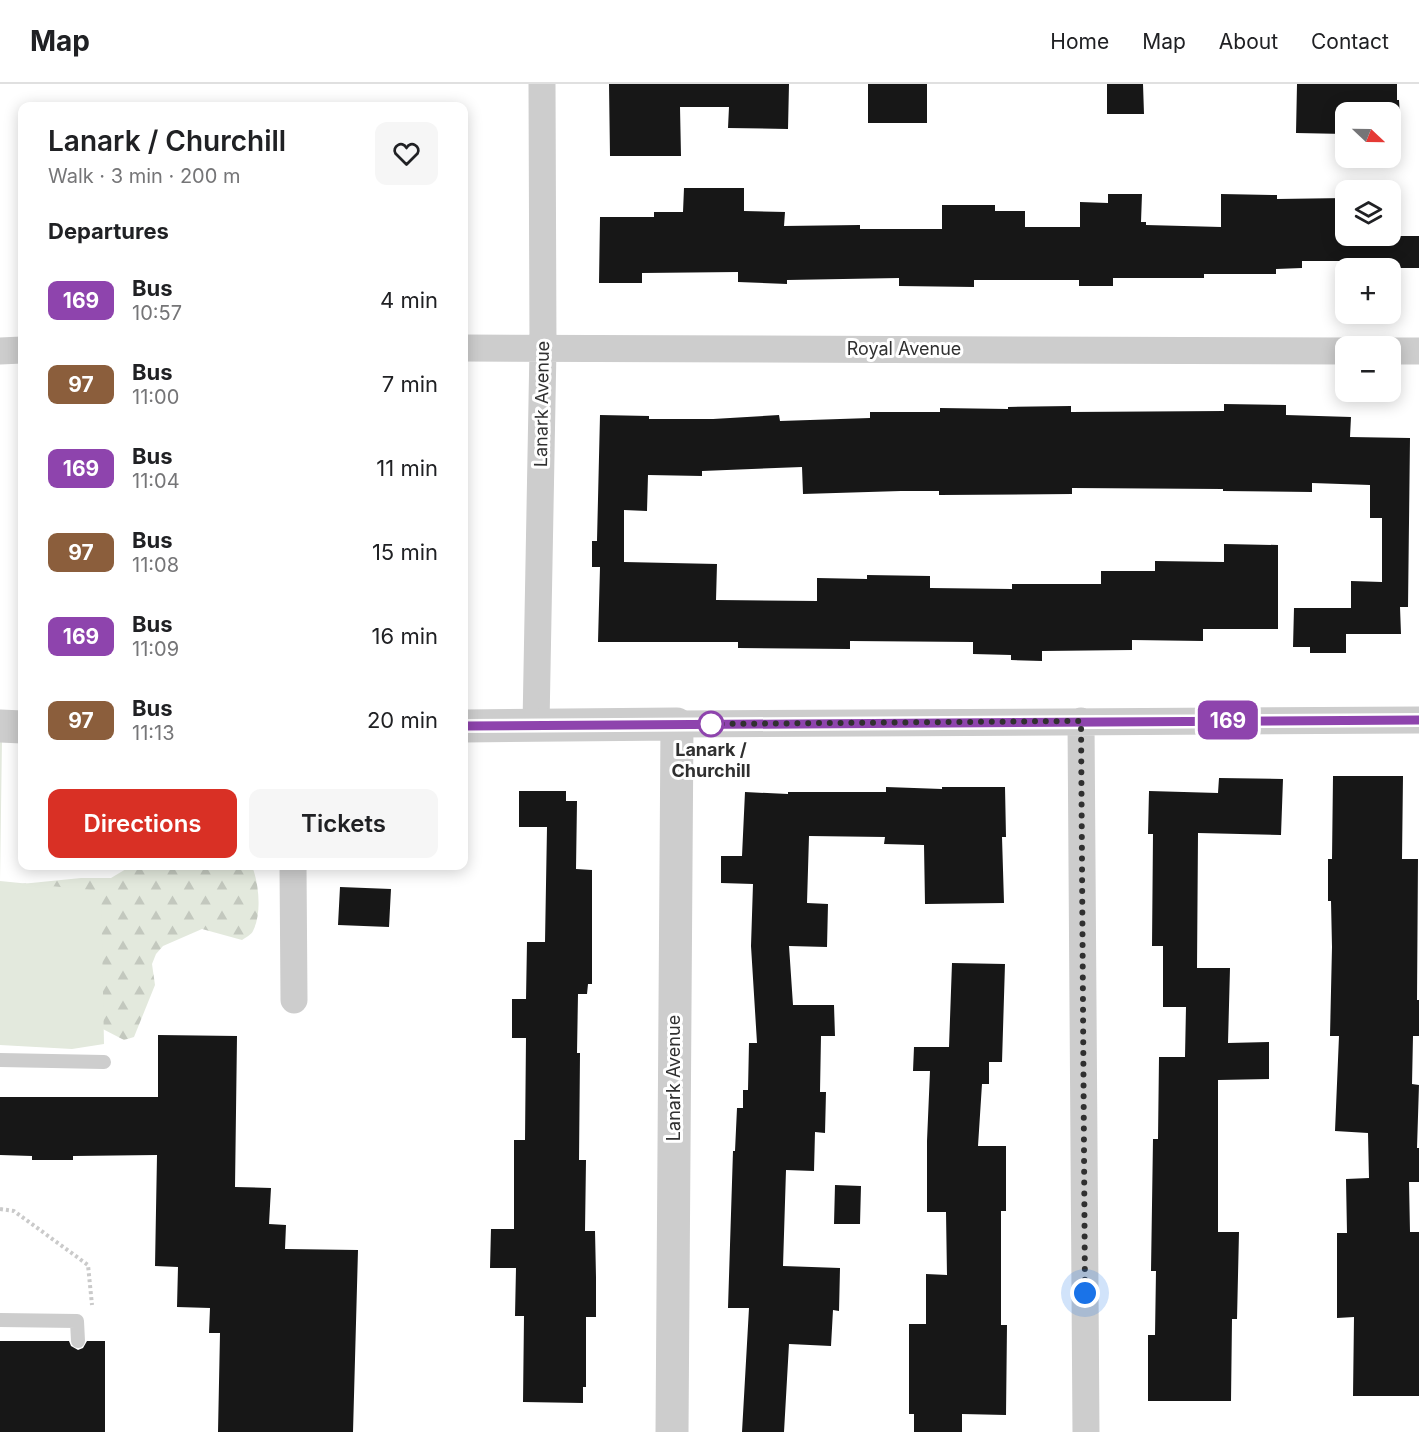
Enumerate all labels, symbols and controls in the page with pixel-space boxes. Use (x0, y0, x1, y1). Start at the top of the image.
text: Map (30, 24, 90, 58)
text: Home (1050, 29, 1109, 54)
text: Map (1142, 29, 1186, 54)
text: About (1219, 29, 1278, 54)
text: Contact (1311, 29, 1389, 54)
north arrow (1335, 102, 1401, 168)
map controls (1335, 102, 1401, 402)
button: heart (375, 122, 438, 185)
text: Lanark / Churchill (48, 124, 286, 158)
text: Walk · 3 min · 200 m (48, 164, 241, 188)
button: layers (1335, 180, 1401, 246)
text: Departures (48, 218, 169, 244)
button: + (1335, 258, 1401, 324)
text: Bus (132, 275, 173, 301)
text: 4 min (380, 287, 438, 313)
text: 169 (63, 288, 99, 313)
text: 10:57 (132, 301, 182, 325)
button: − (1335, 336, 1401, 402)
street label: Royal Avenue (847, 338, 961, 359)
street label: Lanark Avenue (530, 341, 553, 467)
text: Bus (132, 359, 173, 385)
text: 7 min (382, 371, 438, 397)
text: 97 (68, 372, 94, 397)
text: 11:00 (132, 385, 179, 409)
text: Bus (132, 443, 173, 469)
text: 11 min (376, 455, 438, 481)
text: 169 (63, 456, 99, 481)
text: 11:04 (132, 469, 180, 493)
text: Bus (132, 527, 173, 553)
text: 15 min (372, 539, 438, 565)
text: 97 (68, 540, 94, 565)
text: 11:08 (132, 553, 179, 577)
text: Bus (132, 611, 173, 637)
text: 16 min (372, 623, 438, 649)
text: 169 (63, 624, 99, 649)
text: 11:09 (132, 637, 179, 661)
text: Bus (132, 695, 173, 721)
line badge: 169 (1194, 700, 1262, 740)
text: 20 min (367, 707, 438, 733)
text: 97 (68, 708, 94, 733)
text: 169 (1210, 708, 1246, 733)
marker: Lanark / Churchill (698, 711, 724, 737)
text: 11:13 (132, 721, 175, 745)
place label: Lanark / Churchill (671, 739, 751, 781)
button: Directions (48, 789, 237, 858)
button: Tickets (249, 789, 438, 858)
street label: Lanark Avenue (663, 1015, 684, 1141)
your location (1070, 1278, 1100, 1308)

